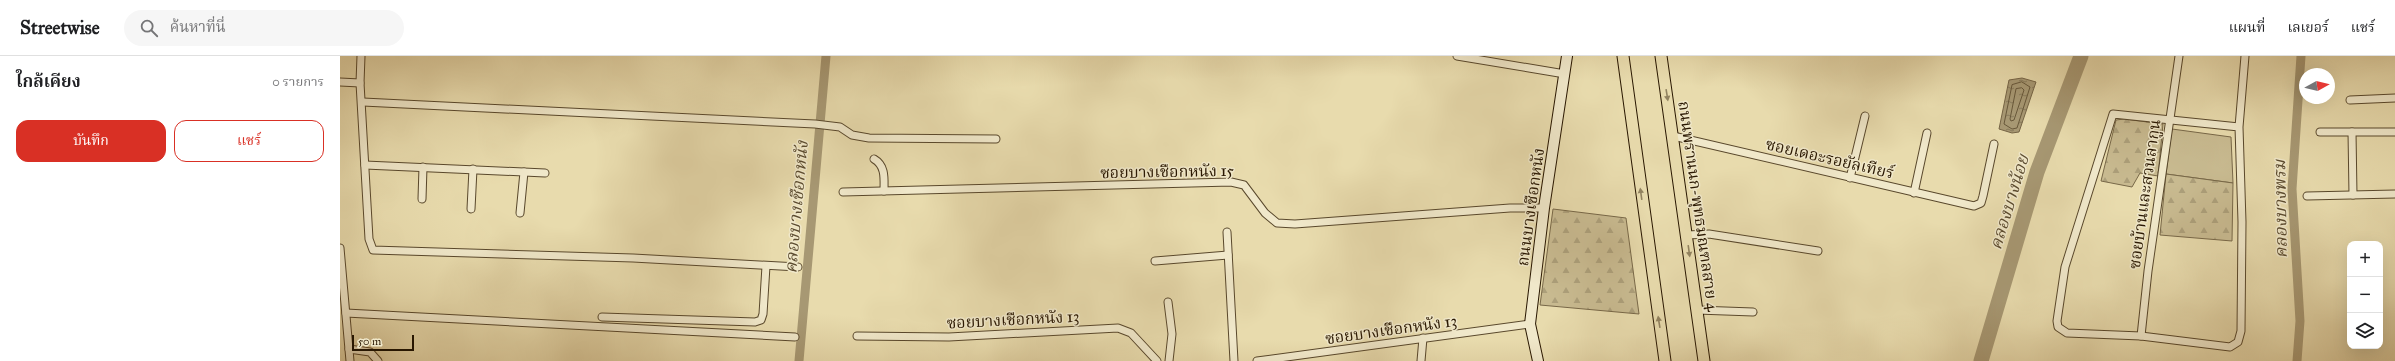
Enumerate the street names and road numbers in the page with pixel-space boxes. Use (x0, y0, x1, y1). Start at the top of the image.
street label: ถนนพรานนก-พุทธมณฑลสาย 4 (1672, 100, 1723, 314)
street label: ซอยบ้านและสวนลากูน (2125, 118, 2165, 270)
street label: ซอยเดอะรอยัลเทียร์ (1764, 134, 1897, 183)
street label: ถนนบางเชือกหนัง (1513, 147, 1548, 267)
street label: ซอยบางเชือกหนัง 15 (1100, 161, 1235, 182)
street label: ซอยบางเชือกหนัง 13 (946, 307, 1080, 332)
street label: ซอยบางเชือกหนัง 13 (1324, 311, 1458, 348)

